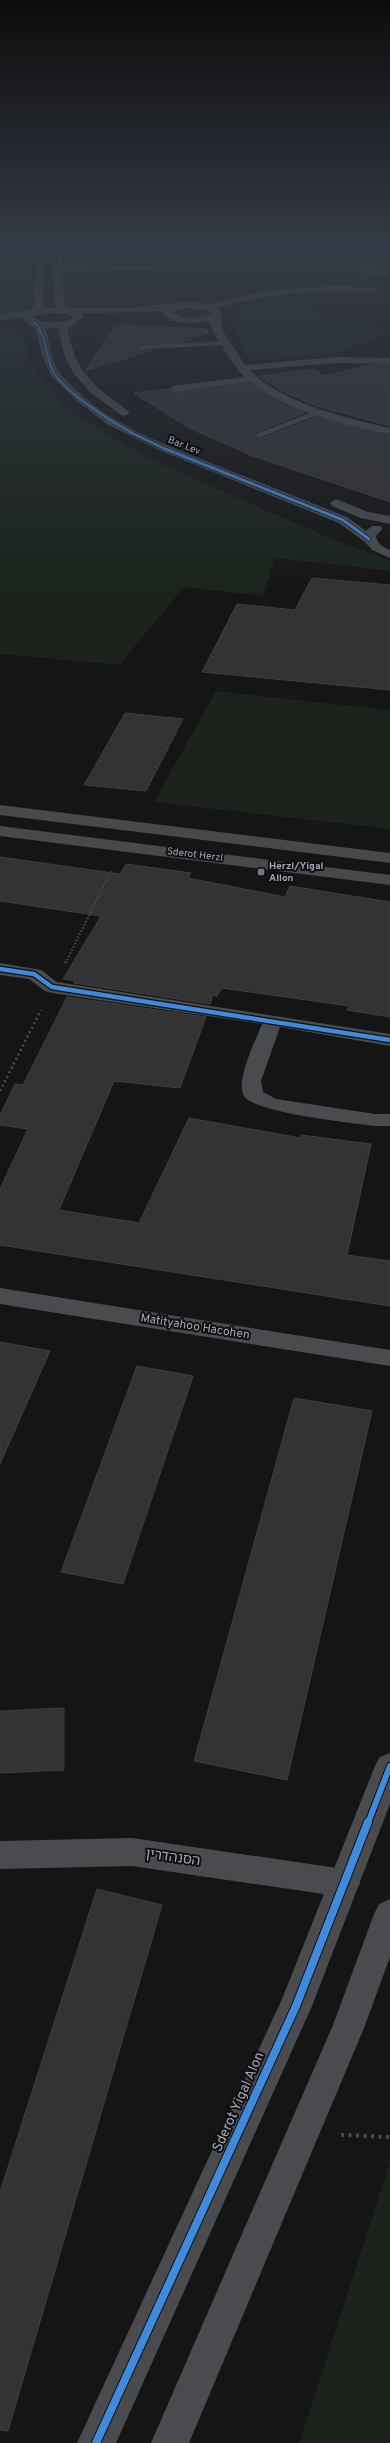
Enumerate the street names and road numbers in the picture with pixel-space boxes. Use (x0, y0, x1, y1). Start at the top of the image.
street label: Bar Lev (166, 434, 202, 458)
street label: Sderot Herzl (166, 845, 224, 865)
street label: Matityahoo Hacohen (139, 1310, 251, 1344)
street label: הסנהדרין (145, 1846, 201, 1870)
street label: Sderot Yigal Alon (209, 2049, 269, 2155)

